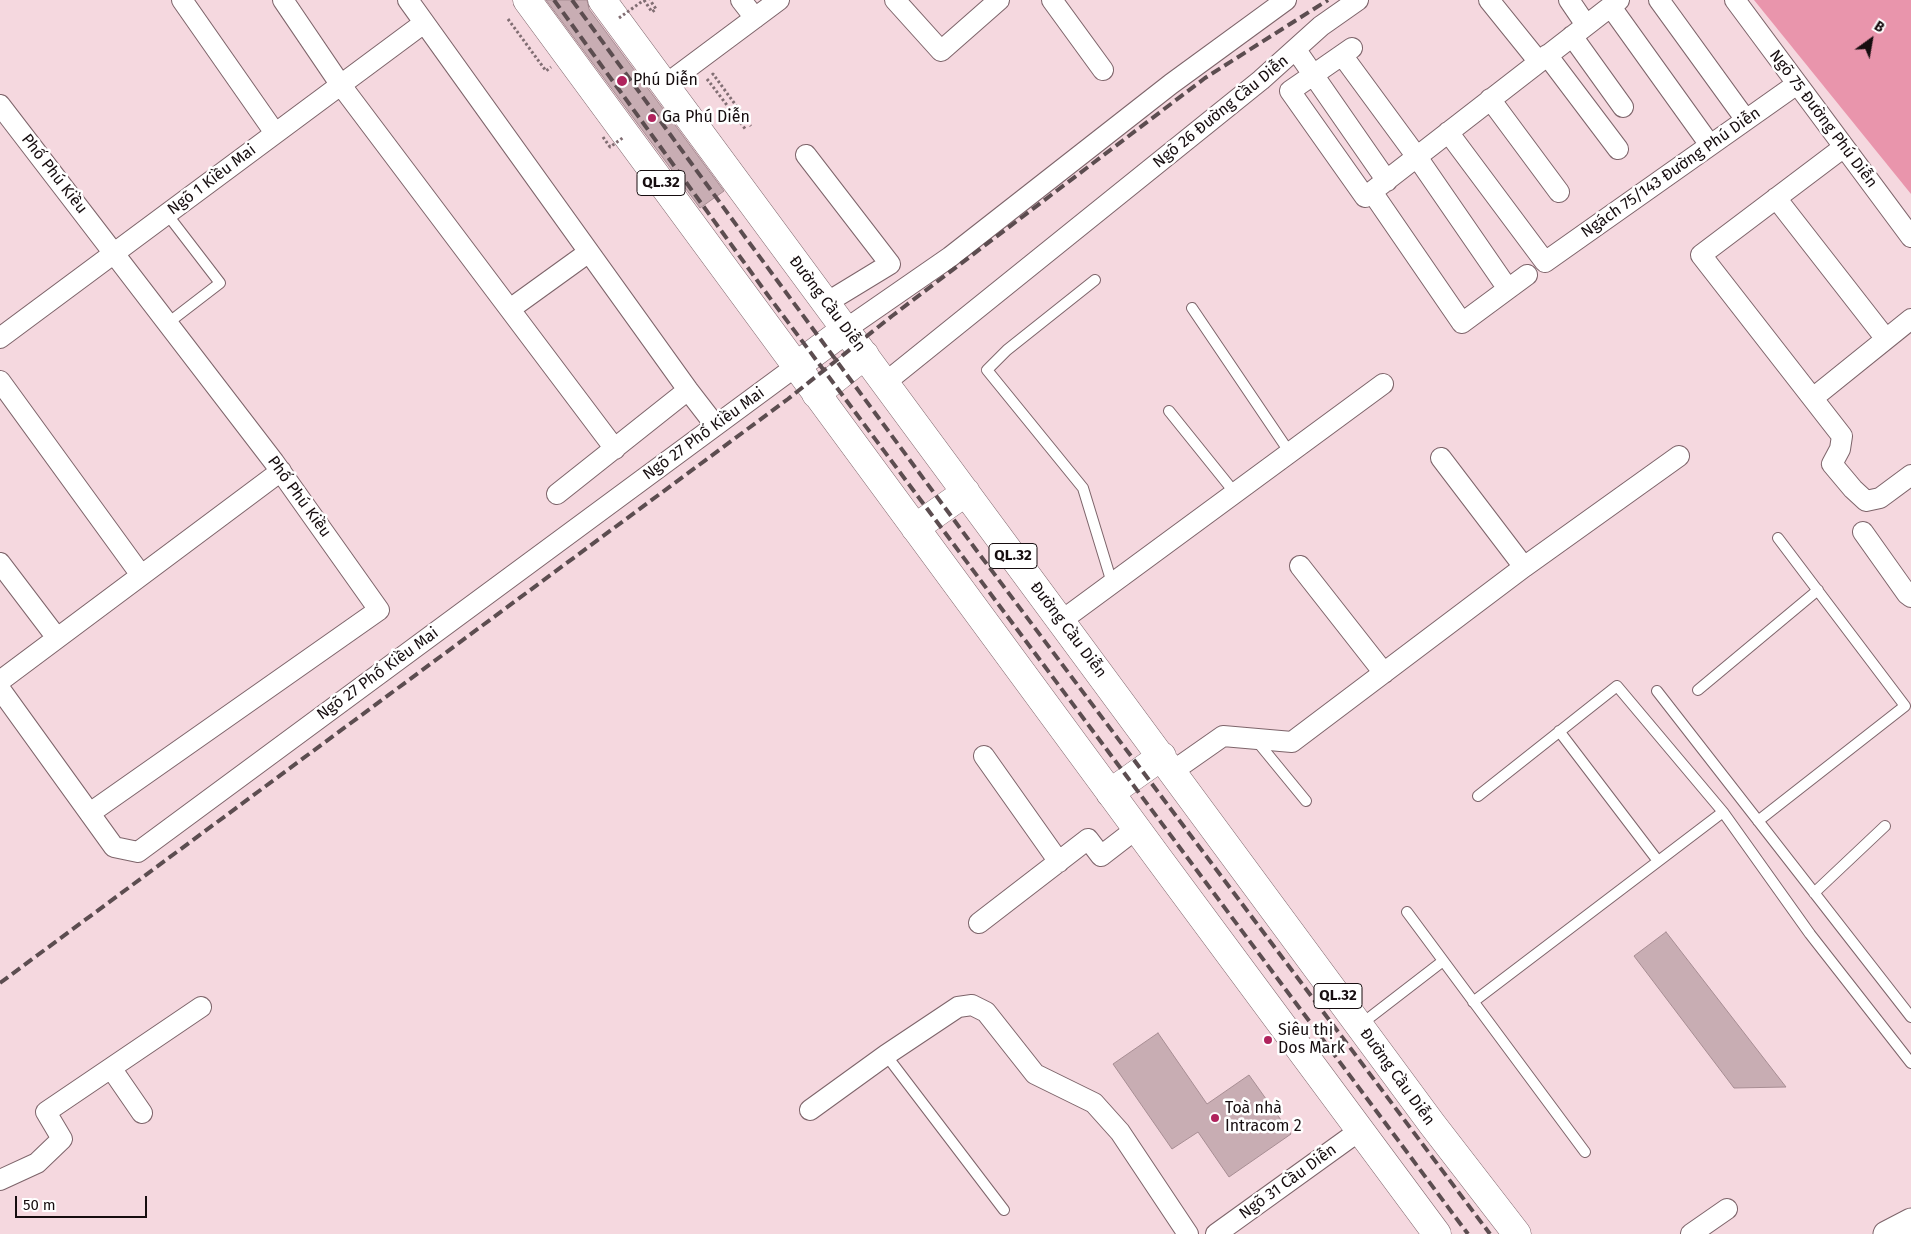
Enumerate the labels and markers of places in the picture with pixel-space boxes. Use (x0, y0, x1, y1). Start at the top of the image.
place label: Phú Diễn (633, 71, 698, 91)
marker: Phú Diễn (615, 74, 629, 88)
place label: Ga Phú Diễn (662, 108, 750, 128)
marker: Ga Phú Diễn (646, 112, 658, 124)
place label: Siêu thị Dos Mark (1278, 1021, 1345, 1059)
marker: Siêu thị Dos Mark (1262, 1034, 1274, 1046)
place label: Toà nhà Intracom 2 (1225, 1099, 1302, 1137)
marker: Toà nhà Intracom 2 (1209, 1112, 1221, 1124)

